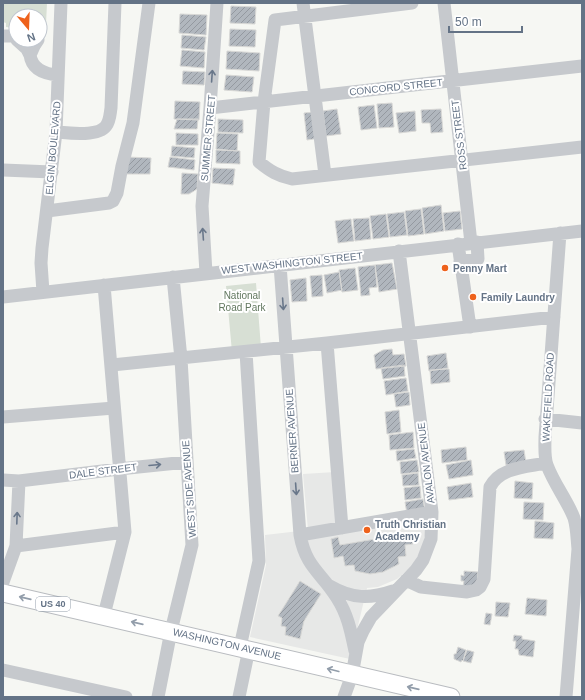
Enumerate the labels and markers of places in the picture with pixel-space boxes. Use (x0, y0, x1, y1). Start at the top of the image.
marker: Penny Mart (440, 263, 450, 273)
place label: Penny Mart (453, 263, 508, 274)
marker: Family Laundry (468, 292, 478, 302)
place label: Family Laundry (481, 292, 555, 303)
place label: Truth Christian Academy (375, 519, 446, 542)
marker: Truth Christian Academy (362, 525, 372, 535)

